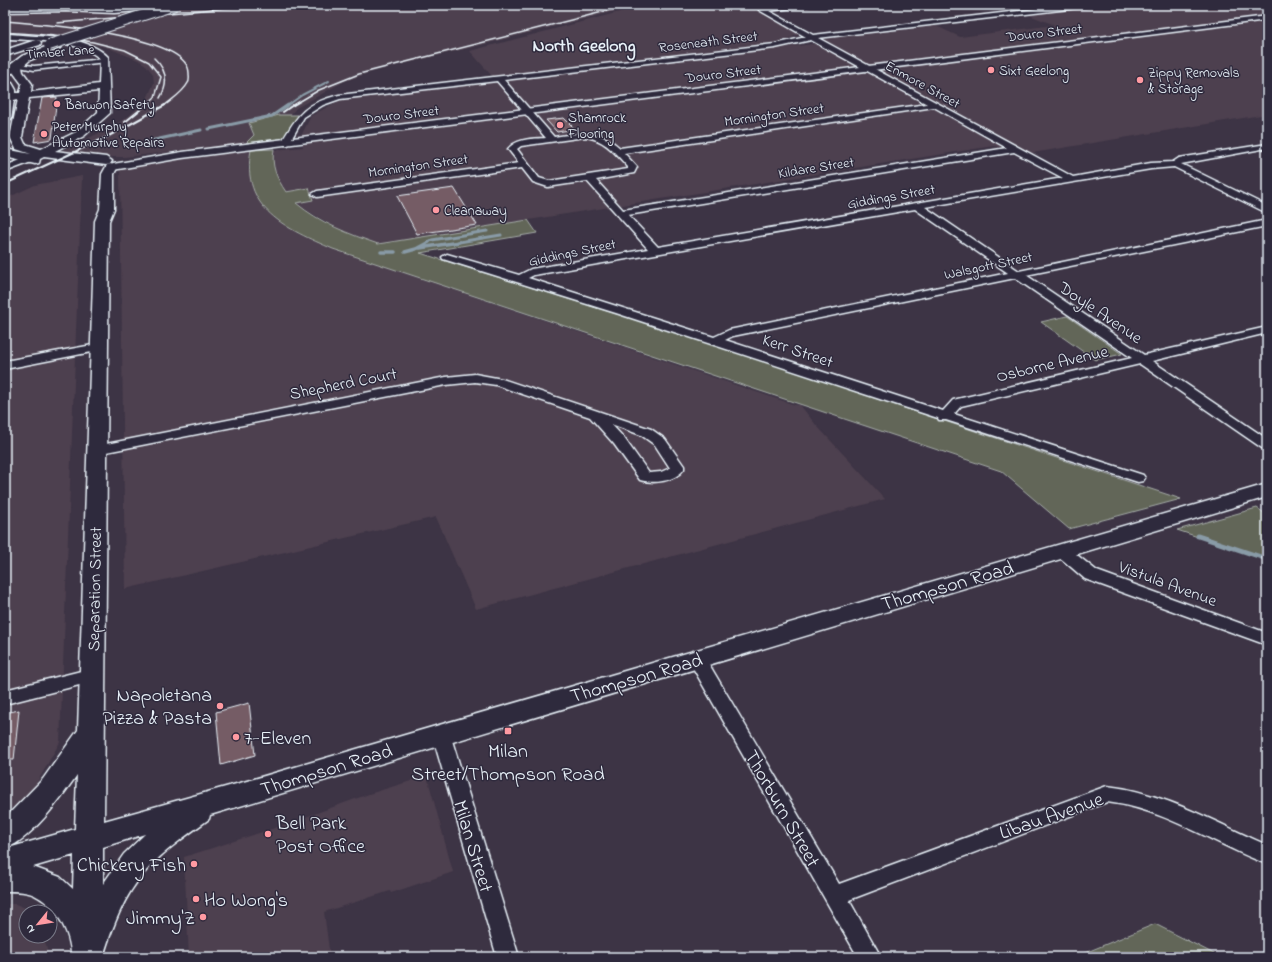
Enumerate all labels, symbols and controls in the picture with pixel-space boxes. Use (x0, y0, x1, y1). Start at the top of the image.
street label: Douro Street (1004, 18, 1083, 49)
street label: Roseneath Street (658, 26, 759, 59)
district label: North Geelong (533, 34, 635, 61)
street label: Timber Lane (25, 40, 96, 65)
street label: Enmore Street (881, 56, 964, 115)
street label: Douro Street (683, 59, 762, 90)
place label: Sixt Geelong (999, 61, 1069, 83)
place label: Zippy Removals & Storage (1148, 63, 1240, 101)
marker: Sixt Geelong (986, 65, 996, 75)
marker: Zippy Removals & Storage (1135, 75, 1145, 85)
place label: Barwon Safety (64, 95, 155, 117)
street label: Mornington Street (723, 98, 826, 134)
marker: Barwon Safety (52, 99, 62, 109)
street label: Douro Street (361, 100, 440, 131)
place label: Shamrock Flooring (567, 108, 627, 146)
place label: Peter Murphy Automotive Repairs (52, 117, 165, 154)
marker: Shamrock Flooring (555, 120, 565, 130)
marker: Peter Murphy Automotive Repairs (39, 129, 49, 139)
street label: Mornington Street (367, 149, 470, 185)
street label: Kildare Street (777, 152, 856, 185)
street label: Giddings Street (846, 179, 937, 217)
place label: Cleanaway (444, 201, 507, 223)
marker: Cleanaway (431, 205, 441, 215)
street label: Giddings Street (527, 234, 618, 274)
street label: Walsgott Street (942, 247, 1035, 287)
street label: Doyle Avenue (1052, 275, 1147, 352)
street label: Kerr Street (759, 328, 837, 375)
street label: Osborne Avenue (994, 339, 1111, 389)
street label: Shepherd Court (287, 362, 399, 407)
street label: Separation Street (82, 526, 109, 651)
street label: Thompson Road (878, 555, 1017, 620)
street label: Vistula Avenue (1114, 555, 1221, 614)
street label: Thompson Road (567, 647, 706, 712)
place label: Napoletana Pizza & Pasta (102, 682, 212, 734)
marker: Napoletana Pizza & Pasta (215, 701, 225, 711)
place label: 7-Eleven (244, 725, 311, 754)
marker: Milan Street/Thompson Road (503, 726, 513, 736)
marker: 7-Eleven (231, 732, 241, 742)
street label: Thompson Road (257, 738, 396, 805)
place label: Milan Street/Thompson Road (411, 738, 605, 790)
street label: Thorburn Street (736, 745, 826, 873)
street label: Libau Avenue (996, 786, 1108, 849)
street label: Milan Street (444, 797, 499, 897)
place label: Bell Park Post Office (275, 810, 365, 862)
marker: Bell Park Post Office (263, 829, 273, 839)
place label: Chickery Fish (77, 852, 186, 881)
marker: Chickery Fish (189, 859, 199, 869)
place label: Ho Wong's (204, 887, 288, 917)
marker: Ho Wong's (191, 894, 201, 904)
north arrow (18, 904, 58, 944)
place label: Jimmy'Z (126, 905, 195, 934)
marker: Jimmy'Z (198, 912, 208, 922)
text: N (21, 921, 39, 936)

